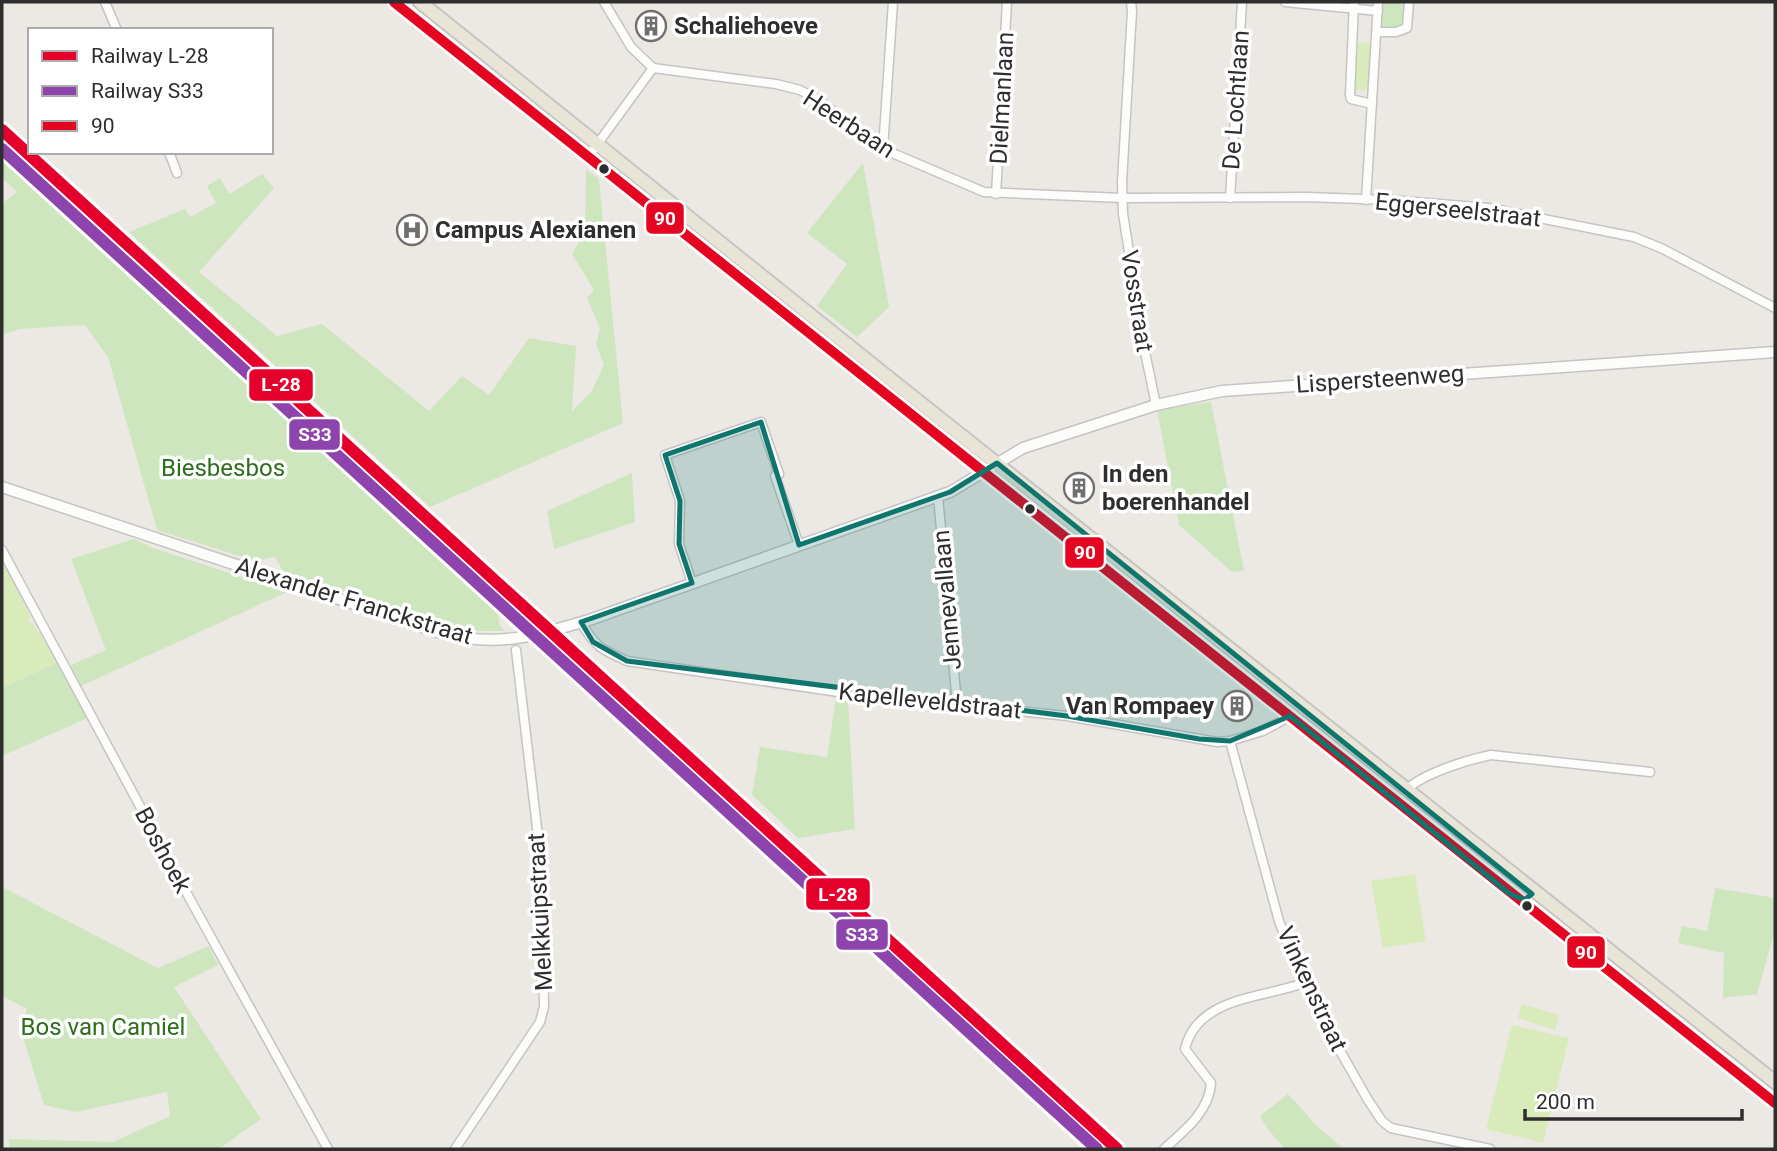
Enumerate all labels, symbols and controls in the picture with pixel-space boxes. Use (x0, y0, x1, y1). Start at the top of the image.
building icon: Schaliehoeve (634, 9, 668, 43)
place label: Schaliehoeve (674, 12, 818, 40)
legend (28, 28, 273, 154)
street label: De Lochtlaan (1217, 29, 1255, 171)
street label: Dielmanlaan (985, 31, 1019, 165)
text: Railway L-28 (91, 44, 209, 68)
text: Railway S33 (91, 79, 204, 103)
street label: Heerbaan (798, 84, 900, 164)
text: 90 (91, 114, 115, 138)
unlabelled marker (597, 162, 611, 176)
street label: Eggerseelstraat (1374, 187, 1543, 233)
line badge: 90 (645, 201, 685, 235)
text: 90 (654, 207, 676, 230)
hospital icon: Campus Alexianen (395, 213, 429, 247)
place label: Campus Alexianen (435, 216, 636, 244)
street label: Vosstraat (1115, 248, 1159, 354)
street label: Lispersteenweg (1295, 359, 1465, 399)
line badge: L-28 (248, 368, 314, 402)
text: L-28 (261, 373, 301, 396)
line badge: S33 (288, 418, 341, 451)
text: S33 (298, 423, 332, 446)
park label: Biesbesbos (161, 454, 285, 482)
place label: In den boerenhandel (1102, 460, 1250, 516)
building icon: In den boerenhandel (1062, 471, 1096, 505)
unlabelled marker (1023, 502, 1037, 516)
street label: Jennevallaan (927, 529, 967, 671)
line badge: 90 (1064, 536, 1105, 569)
text: 90 (1074, 541, 1096, 564)
street label: Alexander Franckstraat (232, 552, 476, 650)
street label: Kapelleveldstraat (837, 677, 1023, 725)
building icon: Van Rompaey (1220, 689, 1254, 723)
place label: Van Rompaey (1066, 692, 1215, 720)
street label: Boshoek (129, 802, 198, 898)
street label: Melkkuipstraat (522, 832, 558, 992)
line badge: L-28 (805, 877, 871, 911)
text: L-28 (818, 883, 858, 906)
unlabelled marker (1520, 899, 1534, 913)
line badge: S33 (835, 918, 889, 951)
street label: Vinkenstraat (1271, 922, 1353, 1056)
text: S33 (845, 923, 879, 946)
line badge: 90 (1566, 935, 1606, 969)
text: 90 (1575, 941, 1597, 964)
park label: Bos van Camiel (21, 1013, 185, 1041)
scale bar (1525, 1078, 1742, 1122)
text: 200 m (1536, 1090, 1595, 1114)

